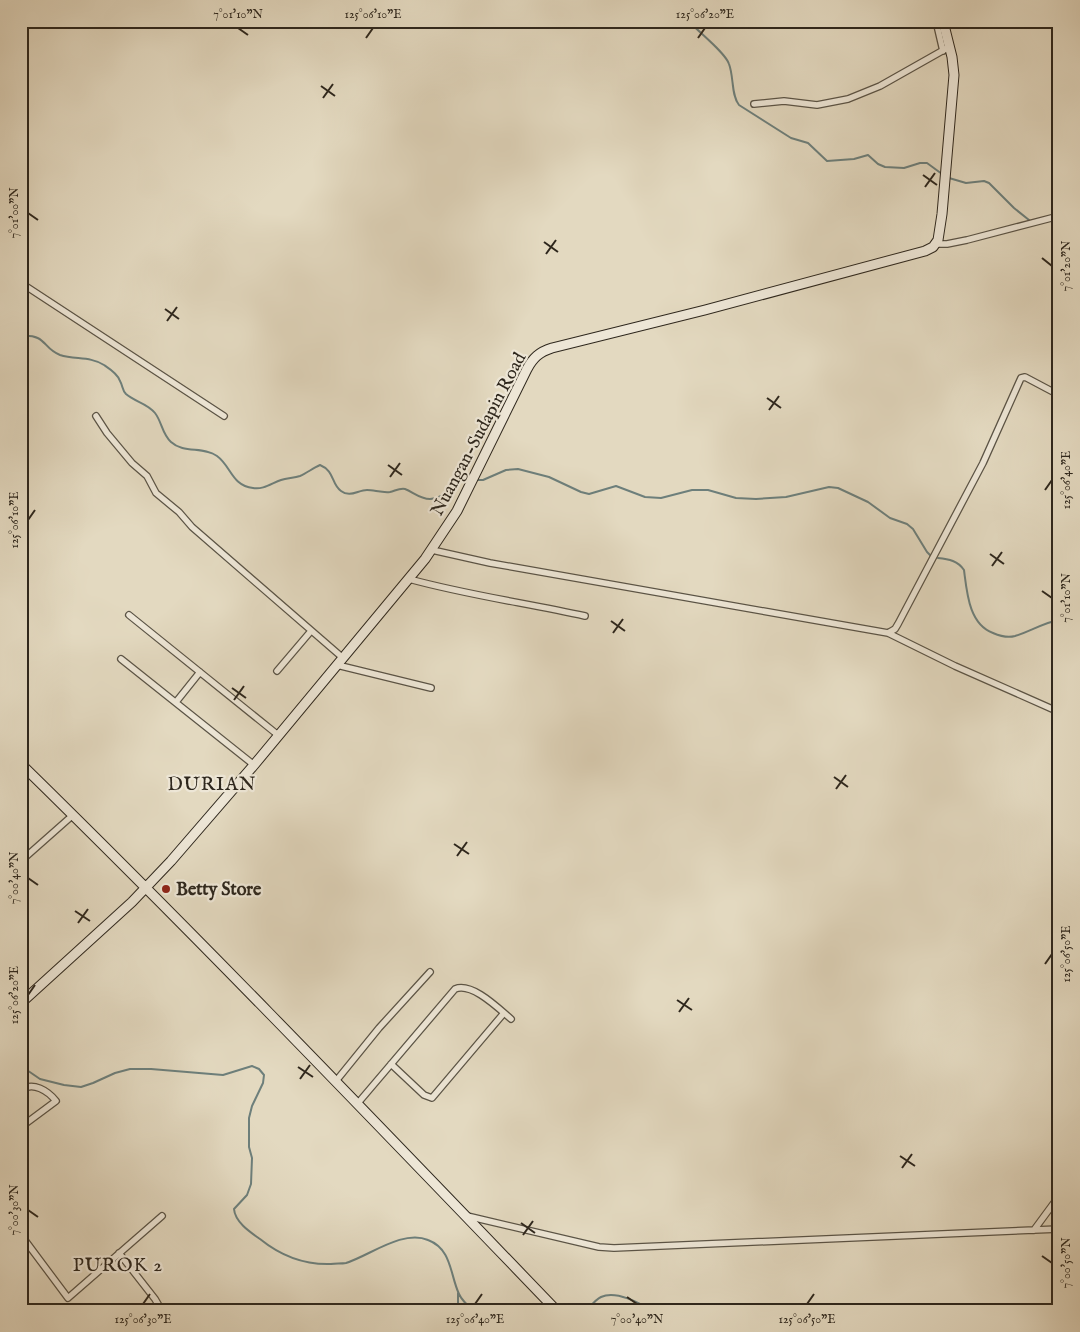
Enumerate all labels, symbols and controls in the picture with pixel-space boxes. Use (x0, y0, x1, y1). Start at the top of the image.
text: 7°01'10"N (213, 7, 263, 22)
text: 125°06'10"E (344, 7, 402, 22)
text: 125°06'20"E (676, 7, 734, 22)
text: 7°01'00"N (7, 187, 22, 239)
text: 7°01'20"N (1059, 240, 1074, 291)
street label: Nuangan-Sudapin Road (426, 349, 532, 520)
text: 125°06'40"E (1059, 451, 1074, 509)
text: 125°06'10"E (7, 491, 22, 549)
text: 7°01'10"N (1059, 573, 1074, 623)
district label: DURIAN (168, 773, 256, 797)
text: 7°00'40"N (7, 851, 22, 904)
place label: Betty Store (176, 879, 262, 902)
marker: Betty Store (160, 883, 172, 895)
text: 125°06'50"E (1059, 926, 1074, 982)
text: 125°06'20"E (7, 966, 22, 1024)
text: 7°00'30"N (7, 1184, 22, 1236)
text: 7°00'50"N (1059, 1237, 1074, 1289)
district label: PUROK 2 (73, 1254, 163, 1278)
text: 125°06'30"E (114, 1312, 172, 1327)
text: 125°06'40"E (446, 1312, 504, 1327)
text: 7°00'40"N (611, 1312, 664, 1327)
text: 125°06'50"E (779, 1312, 835, 1327)

